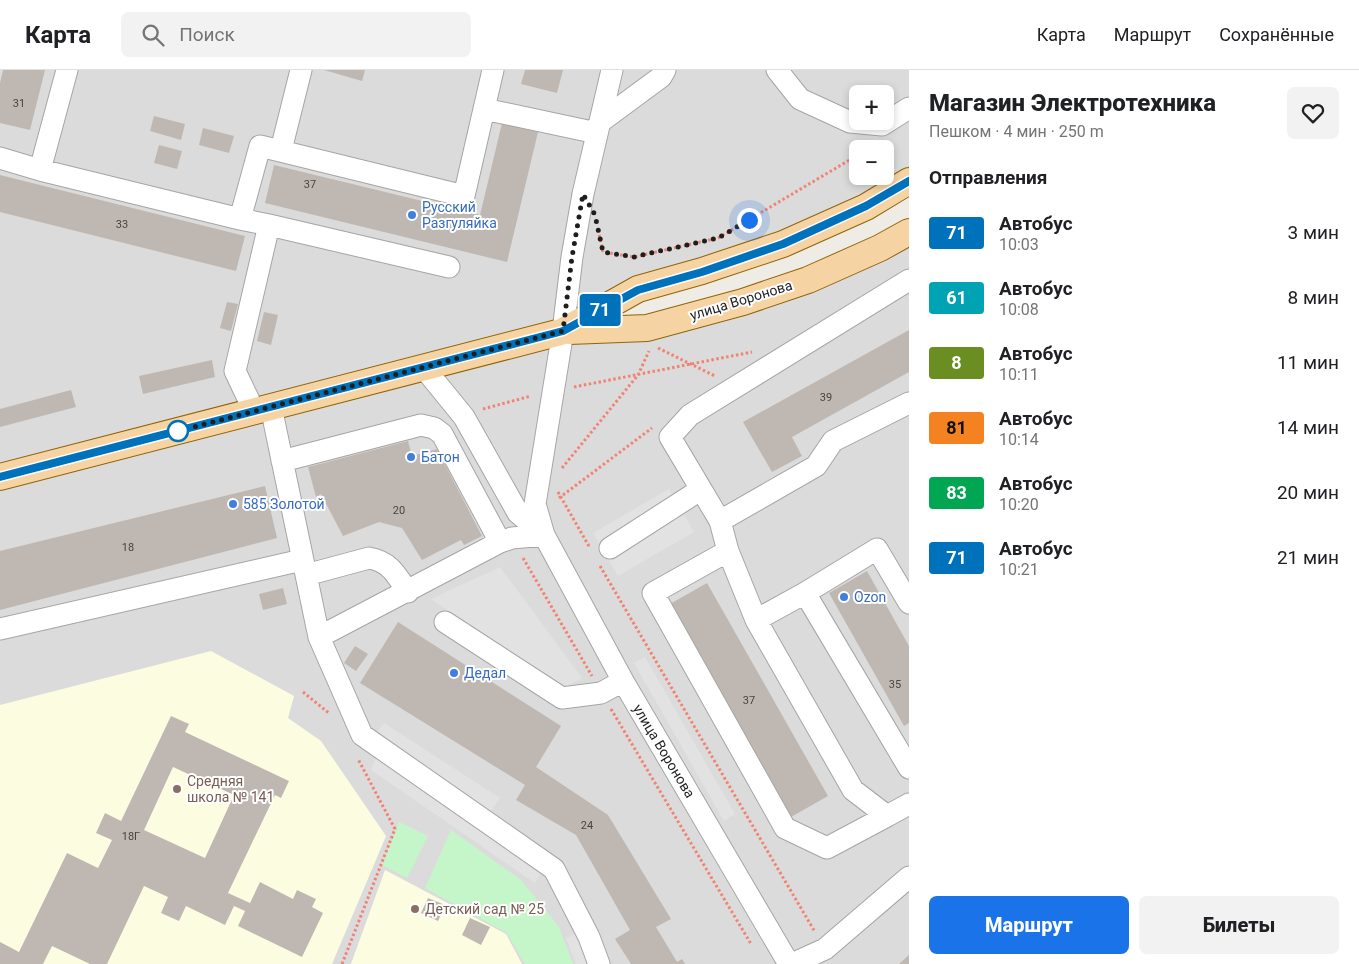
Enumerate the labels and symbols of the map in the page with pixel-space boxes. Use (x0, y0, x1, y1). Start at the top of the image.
house number: 31 (13, 97, 25, 110)
house number: 37 (304, 178, 316, 191)
place label: Русский Разгуляйка (422, 199, 497, 231)
your location (737, 208, 762, 233)
marker: Русский Разгуляйка (406, 209, 418, 221)
house number: 33 (116, 218, 128, 231)
street label: улица Воронова (688, 277, 794, 323)
line badge: 71 (578, 294, 622, 326)
house number: 39 (820, 391, 832, 404)
unlabelled marker (167, 420, 189, 442)
place label: Батон (421, 449, 460, 465)
marker: Батон (405, 451, 417, 463)
place label: 585 Золотой (243, 496, 325, 512)
marker: 585 Золотой (227, 498, 239, 510)
house number: 20 (393, 504, 405, 517)
house number: 18 (122, 541, 134, 554)
place label: Ozon (854, 589, 886, 605)
marker: Ozon (838, 591, 850, 603)
place label: Дедал (464, 665, 506, 681)
marker: Дедал (448, 667, 460, 679)
house number: 35 (889, 678, 901, 691)
house number: 37 (743, 694, 755, 707)
street label: улица Воронова (630, 701, 698, 801)
place label: Средняя школа № 141 (187, 773, 274, 805)
marker: Средняя школа № 141 (171, 783, 183, 795)
house number: 24 (581, 819, 593, 832)
house number: 18Г (122, 830, 140, 843)
place label: Детский сад № 25 (425, 901, 544, 917)
marker: Детский сад № 25 (409, 903, 421, 915)

